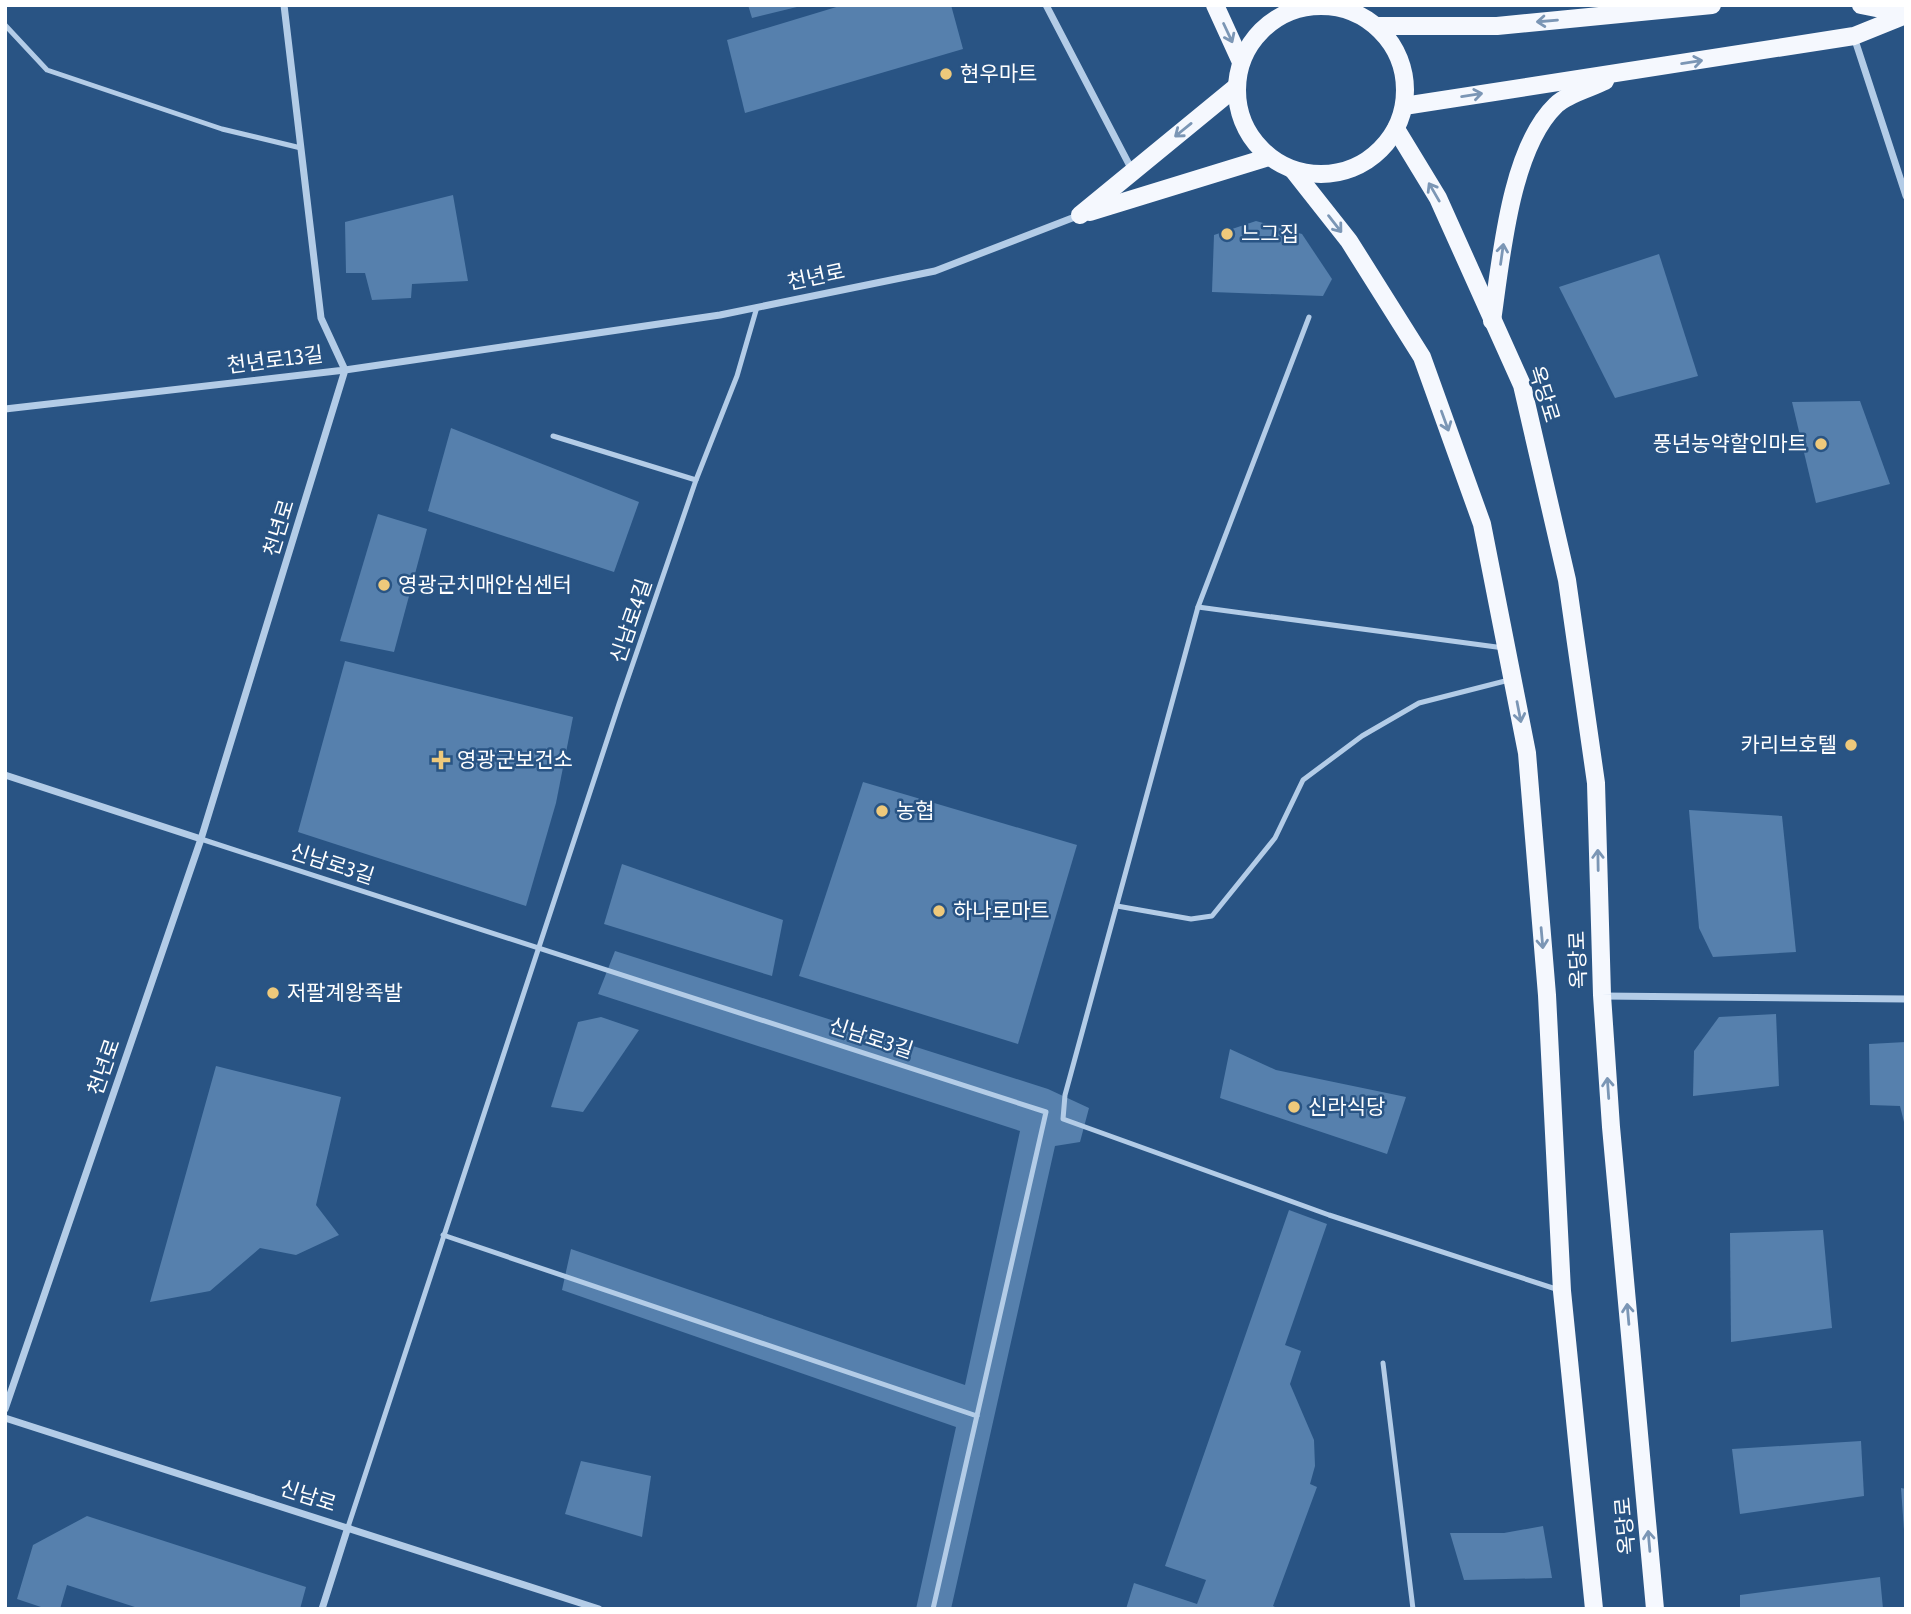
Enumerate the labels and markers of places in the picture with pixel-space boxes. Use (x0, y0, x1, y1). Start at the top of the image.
place label: 현우마트 (960, 61, 1037, 85)
marker: 현우마트 (938, 66, 954, 82)
place label: 느그집 (1241, 221, 1299, 245)
marker: 느그집 (1219, 226, 1235, 242)
place label: 풍년농약할인마트 (1652, 431, 1807, 455)
marker: 풍년농약할인마트 (1813, 436, 1829, 452)
place label: 영광군치매안심센터 (398, 572, 572, 596)
marker: 영광군치매안심센터 (376, 577, 392, 593)
place label: 카리브호텔 (1740, 732, 1837, 756)
marker: 카리브호텔 (1843, 737, 1859, 753)
place label: 영광군보건소 (457, 747, 573, 771)
marker: 영광군보건소 (431, 750, 451, 770)
place label: 농협 (896, 798, 935, 822)
marker: 농협 (874, 803, 890, 819)
place label: 하나로마트 (953, 898, 1050, 922)
marker: 하나로마트 (931, 903, 947, 919)
place label: 저팔계왕족발 (287, 980, 403, 1004)
marker: 저팔계왕족발 (265, 985, 281, 1001)
place label: 신라식당 (1308, 1094, 1385, 1118)
marker: 신라식당 (1286, 1099, 1302, 1115)

